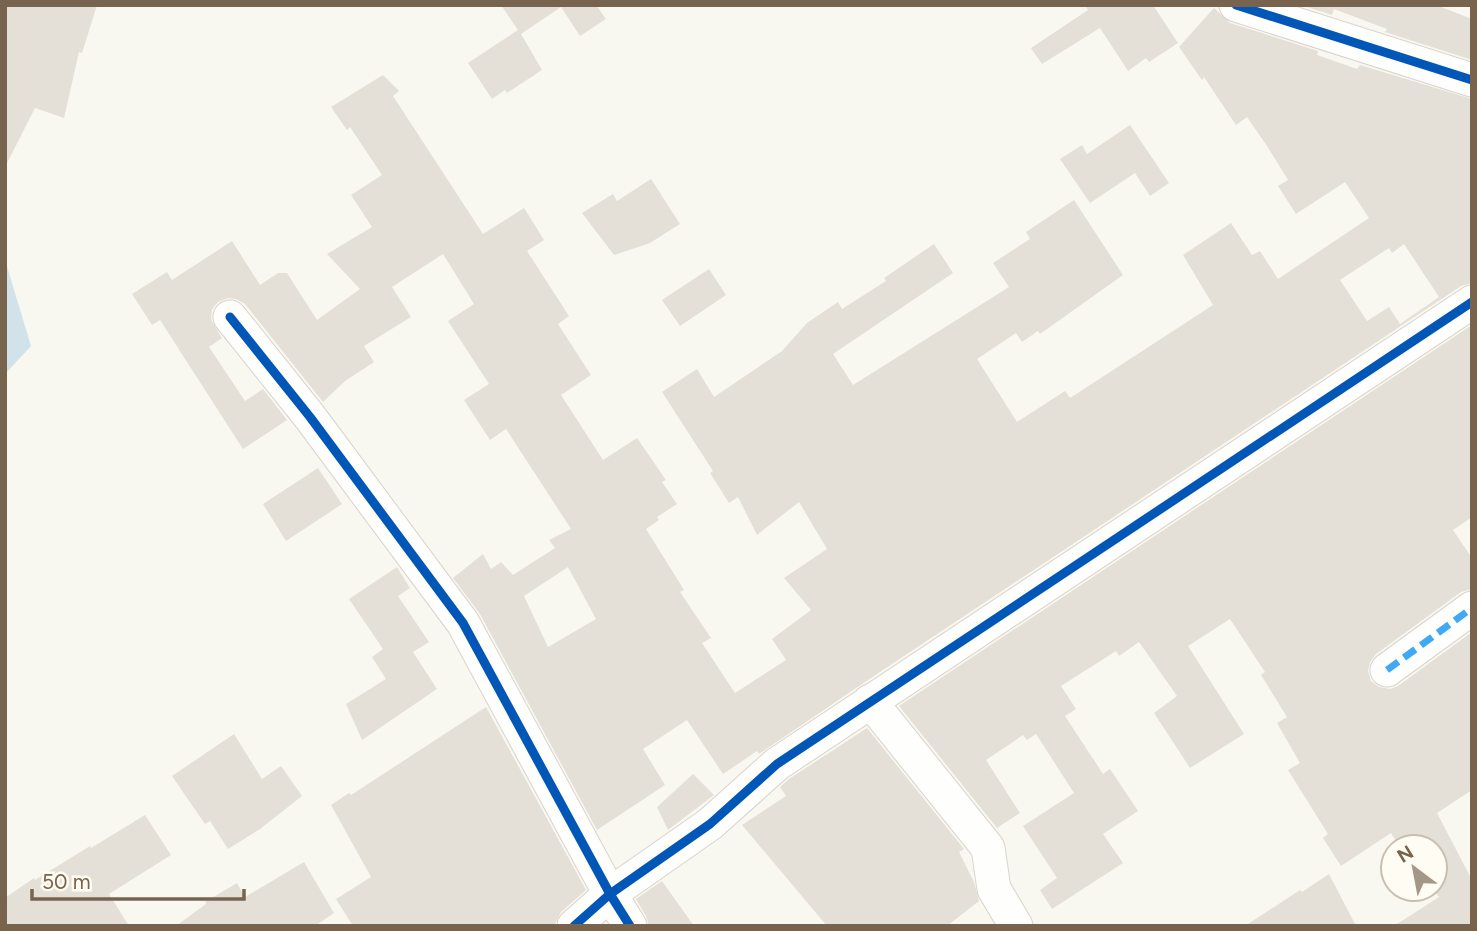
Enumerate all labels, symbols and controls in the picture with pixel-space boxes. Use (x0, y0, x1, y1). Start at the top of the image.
north arrow (1379, 833, 1449, 903)
text: N (1393, 840, 1418, 868)
scale bar (32, 858, 243, 902)
text: 50 m (42, 869, 91, 894)

